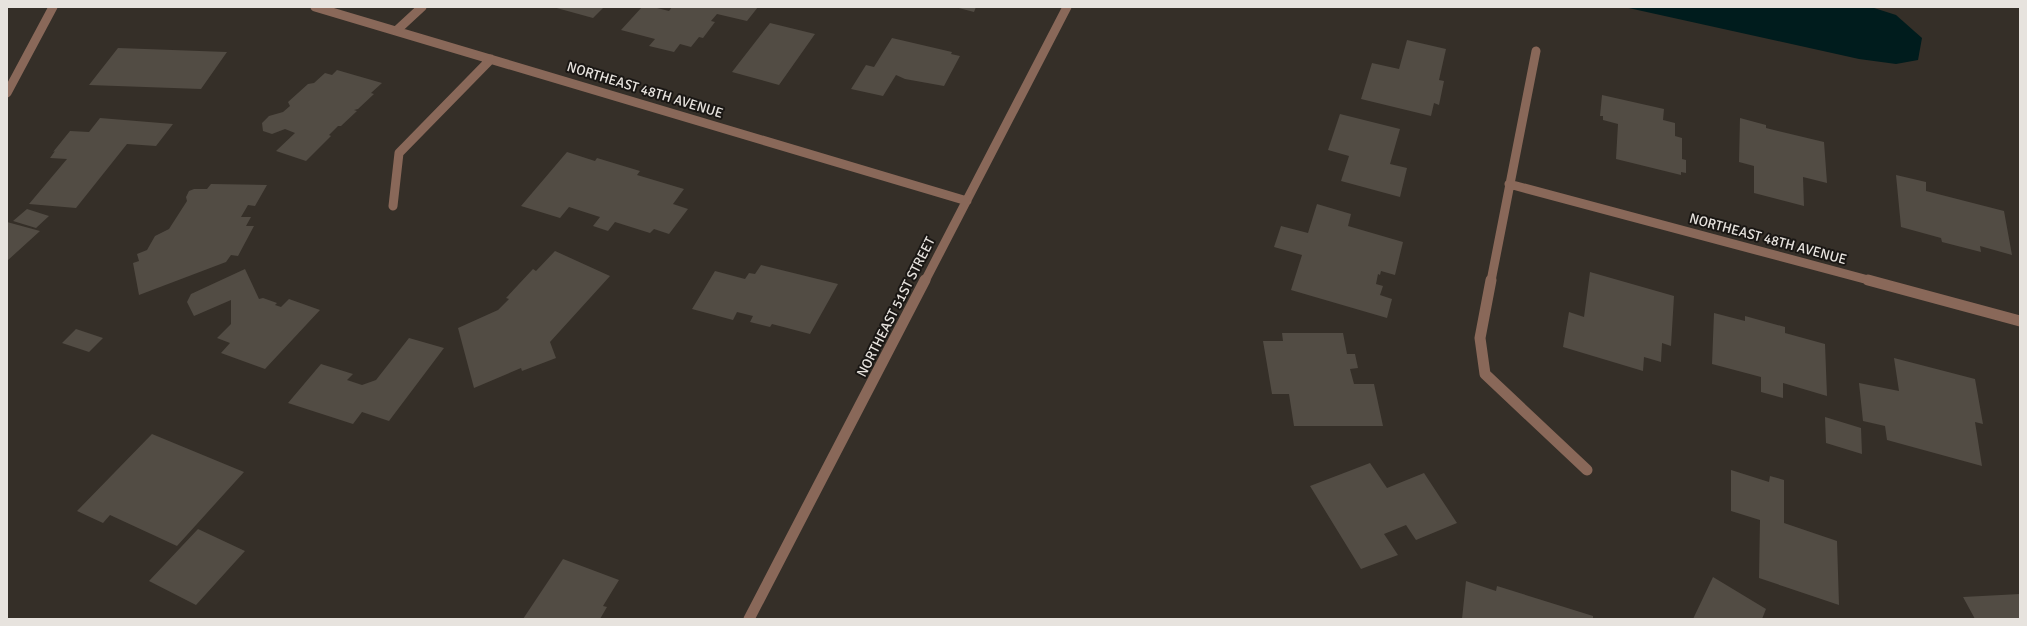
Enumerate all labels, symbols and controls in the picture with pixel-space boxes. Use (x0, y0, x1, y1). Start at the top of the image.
street label: NORTHEAST 48TH AVENUE (565, 58, 725, 122)
street label: NORTHEAST 48TH AVENUE (1687, 210, 1849, 268)
street label: NORTHEAST 51ST STREET (853, 234, 939, 380)

